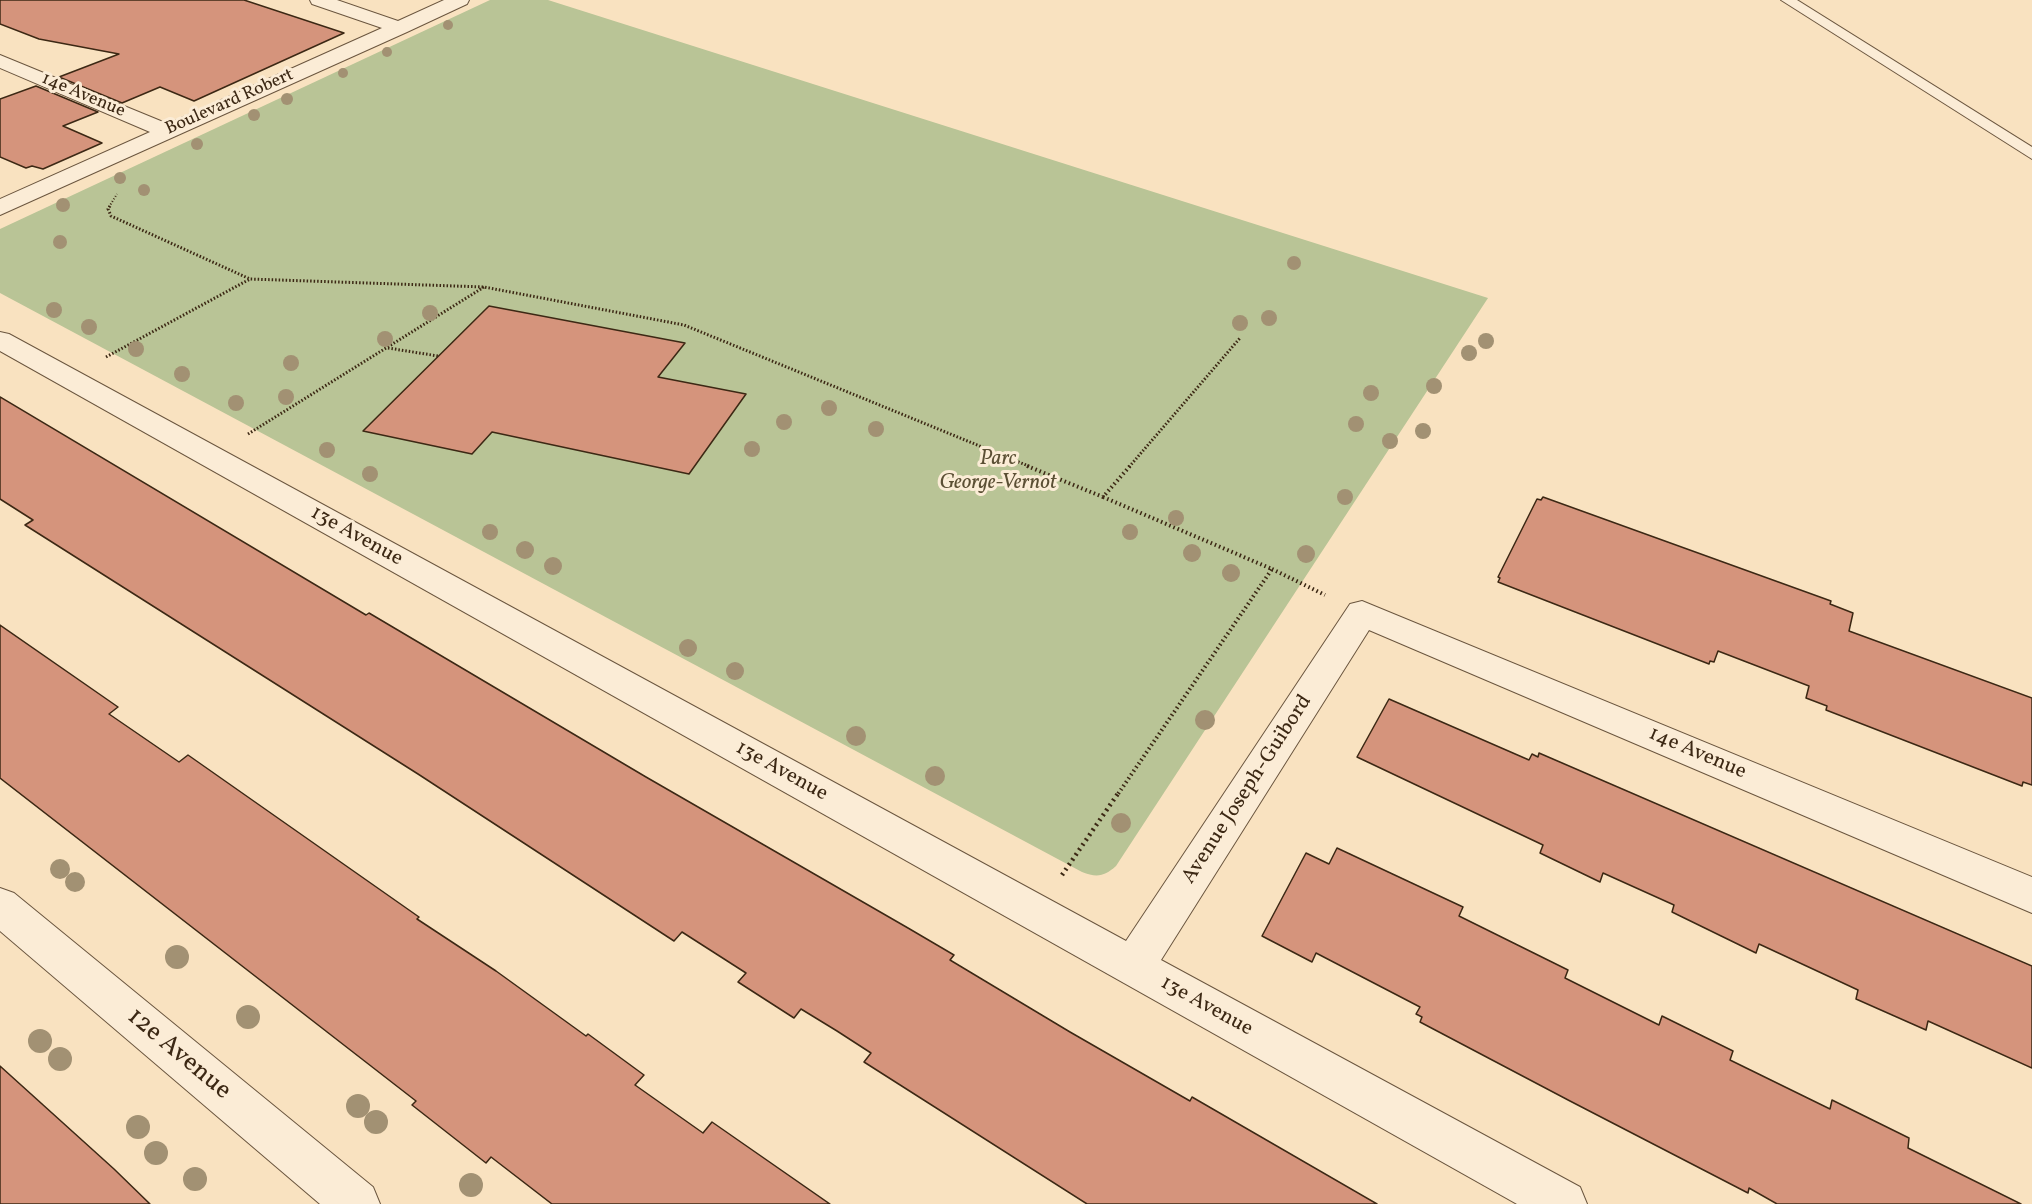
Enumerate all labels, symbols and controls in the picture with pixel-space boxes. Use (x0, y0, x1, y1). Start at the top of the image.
street label: Boulevard Robert (163, 65, 297, 141)
street label: 14e Avenue (38, 69, 128, 123)
park label: Parc George-Vernot (940, 447, 1056, 497)
street label: 13e Avenue (305, 501, 407, 573)
street label: Avenue Joseph-Guibord (1177, 691, 1319, 889)
street label: 14e Avenue (1644, 722, 1750, 786)
street label: 13e Avenue (730, 736, 832, 808)
street label: 13e Avenue (1155, 971, 1257, 1043)
street label: 12e Avenue (119, 1002, 237, 1108)

